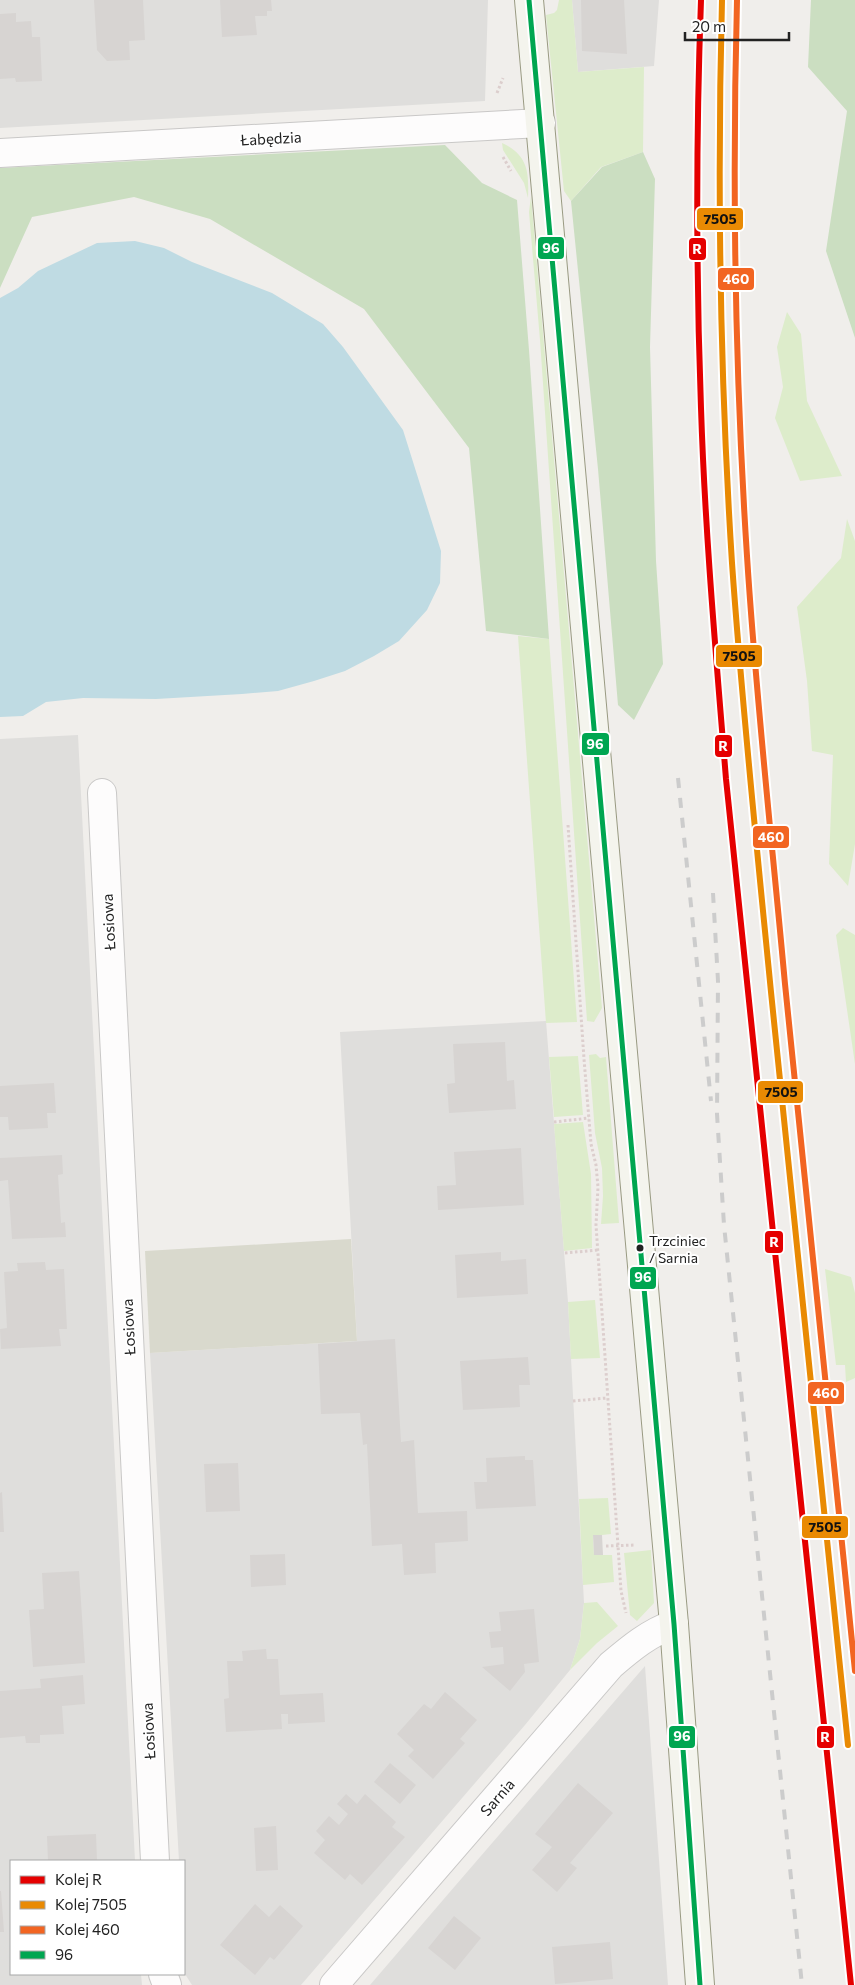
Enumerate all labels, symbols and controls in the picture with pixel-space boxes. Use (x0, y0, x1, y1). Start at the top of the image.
scale bar (685, 10, 789, 42)
text: 20 m (692, 17, 726, 35)
street label: Łabędzia (239, 127, 302, 149)
line badge: 7505 (696, 207, 744, 231)
text: 7505 (703, 210, 737, 227)
line badge: 96 (537, 236, 565, 260)
line badge: R (688, 237, 707, 261)
text: 96 (542, 239, 560, 256)
text: R (692, 240, 702, 257)
line badge: 460 (717, 267, 755, 291)
text: 460 (723, 270, 749, 287)
line badge: 7505 (715, 644, 763, 668)
text: 7505 (722, 647, 756, 664)
line badge: 96 (581, 732, 610, 756)
line badge: R (714, 734, 733, 758)
text: 96 (586, 735, 604, 752)
text: R (718, 737, 728, 754)
line badge: 460 (752, 825, 790, 849)
text: 460 (758, 828, 784, 845)
street label: Łosiowa (98, 893, 119, 952)
line badge: 7505 (757, 1080, 804, 1104)
text: 7505 (764, 1083, 798, 1100)
line badge: R (764, 1230, 784, 1254)
place label: Trzciniec / Sarnia (649, 1232, 706, 1266)
text: R (769, 1233, 779, 1250)
marker: Trzciniec / Sarnia (635, 1243, 645, 1253)
line badge: 96 (629, 1266, 657, 1290)
text: 96 (634, 1268, 652, 1285)
street label: Łosiowa (118, 1298, 139, 1357)
line badge: 460 (807, 1381, 845, 1405)
text: 460 (813, 1384, 839, 1401)
line badge: 7505 (801, 1515, 849, 1539)
text: 7505 (808, 1518, 842, 1535)
street label: Łosiowa (138, 1702, 159, 1761)
line badge: 96 (668, 1725, 696, 1749)
line badge: R (816, 1725, 835, 1749)
text: 96 (673, 1727, 691, 1744)
text: R (820, 1728, 830, 1745)
street label: Sarnia (476, 1775, 518, 1819)
legend (10, 1860, 185, 1975)
text: Kolej R (55, 1870, 102, 1888)
text: Kolej 7505 (55, 1895, 127, 1913)
text: Kolej 460 (55, 1920, 120, 1938)
text: 96 (55, 1945, 73, 1963)

